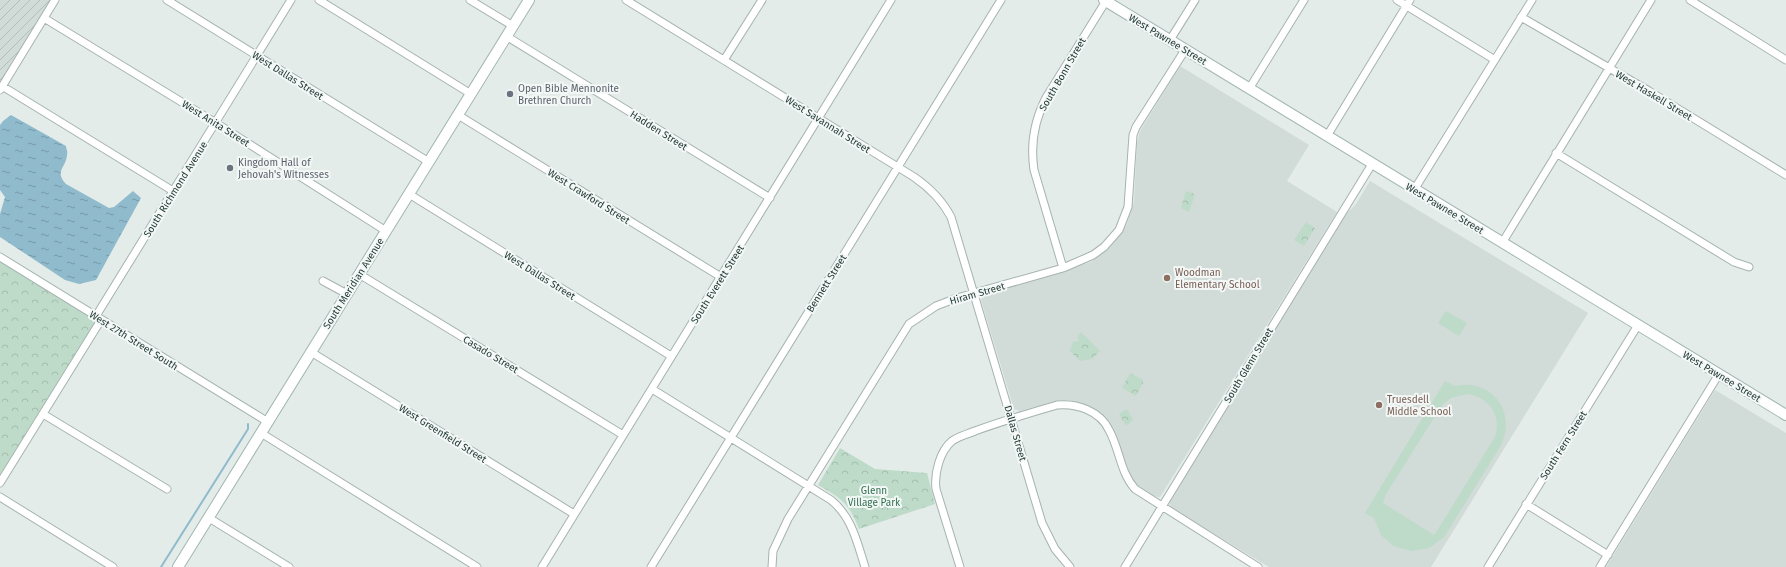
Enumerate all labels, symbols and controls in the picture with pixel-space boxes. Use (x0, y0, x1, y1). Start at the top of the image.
street label: West Pawnee Street (1126, 12, 1209, 68)
street label: South Bonn Street (1037, 35, 1089, 113)
street label: West Dallas Street (250, 49, 326, 103)
street label: West Haskell Street (1613, 68, 1694, 124)
place label: Open Bible Mennonite Brethren Church (518, 83, 619, 107)
marker: Open Bible Mennonite Brethren Church (505, 89, 515, 99)
street label: West Savannah Street (783, 94, 873, 156)
street label: West Anita Street (179, 98, 252, 150)
street label: Hadden Street (628, 108, 690, 153)
street label: South Richmond Avenue (141, 139, 210, 240)
place label: Kingdom Hall of Jehovah's Witnesses (238, 157, 329, 181)
marker: Kingdom Hall of Jehovah's Witnesses (225, 163, 235, 173)
street label: West Crawford Street (545, 167, 632, 227)
street label: West Pawnee Street (1403, 181, 1486, 237)
street label: South Meridian Avenue (321, 236, 387, 331)
street label: South Everett Street (689, 243, 747, 326)
street label: West Dallas Street (502, 249, 578, 303)
street label: Bennett Street (804, 252, 850, 315)
place label: Woodman Elementary School (1175, 267, 1260, 291)
marker: Woodman Elementary School (1162, 273, 1172, 283)
street label: Hiram Street (948, 280, 1007, 308)
street label: West 27th Street South (87, 309, 180, 373)
street label: South Glenn Street (1222, 326, 1276, 405)
street label: Casado Street (461, 334, 521, 376)
street label: West Pawnee Street (1680, 349, 1763, 405)
place label: Truesdell Middle School (1387, 394, 1451, 418)
marker: Truesdell Middle School (1374, 400, 1384, 410)
street label: West Greenfield Street (396, 402, 489, 466)
street label: Dallas Street (1001, 404, 1029, 463)
street label: South Fern Street (1538, 409, 1590, 482)
park label: Glenn Village Park (848, 485, 901, 509)

